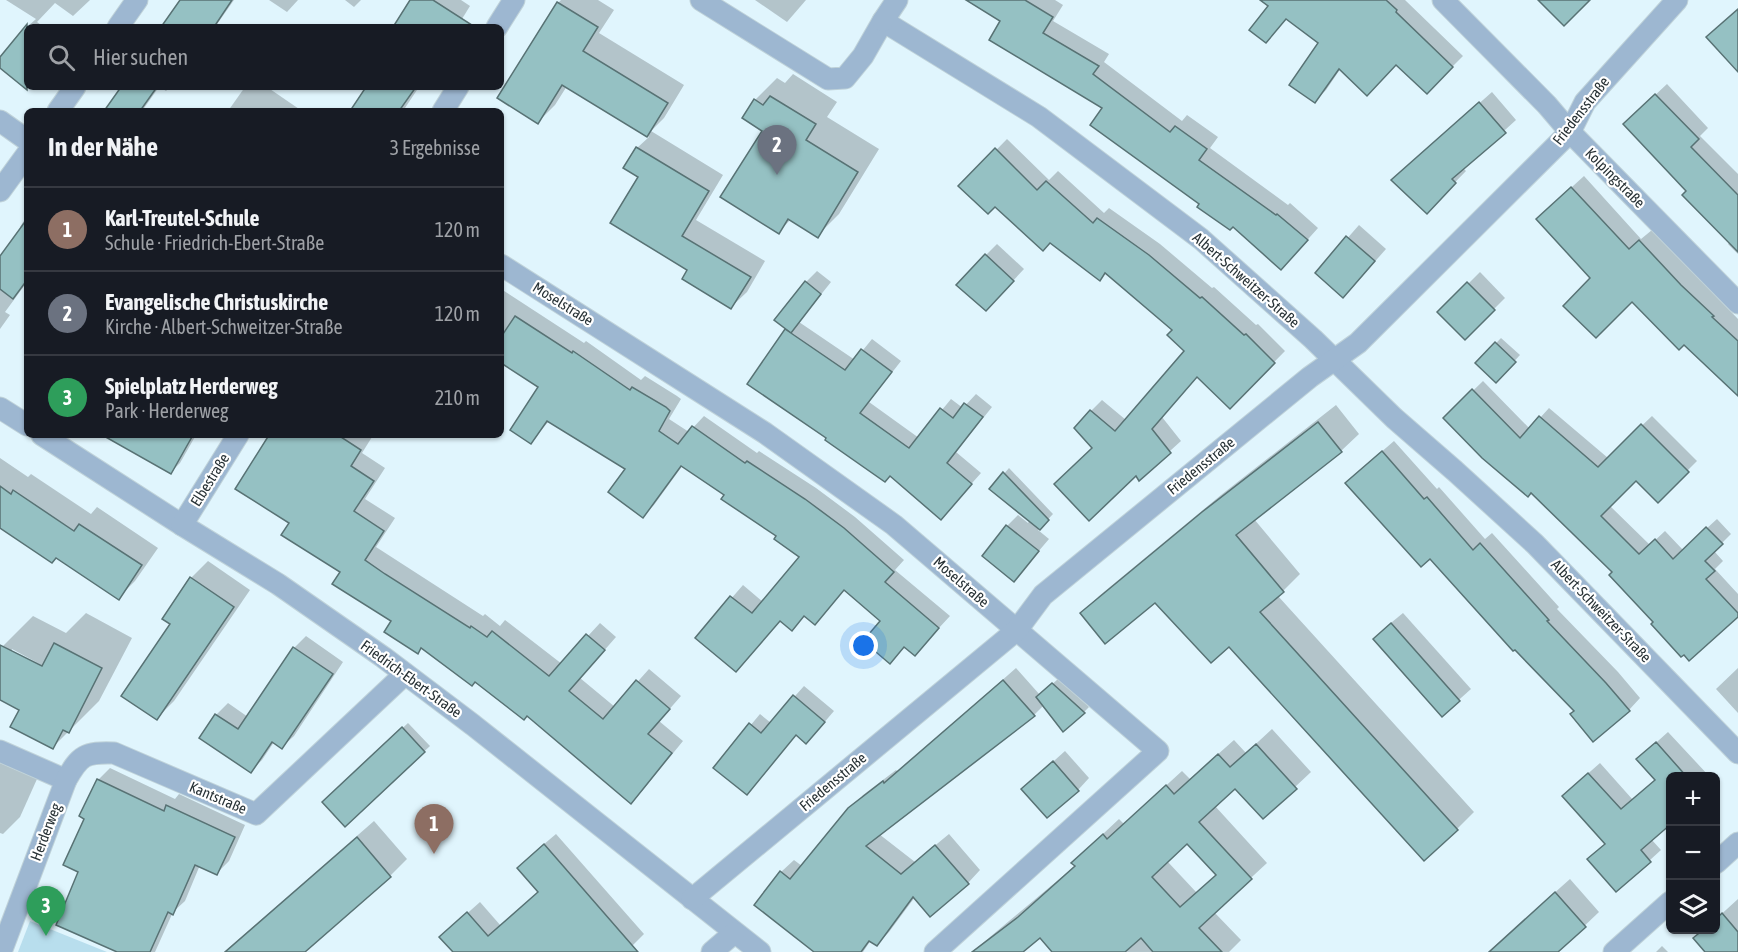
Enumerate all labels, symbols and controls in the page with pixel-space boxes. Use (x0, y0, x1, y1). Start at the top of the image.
search box (24, 24, 504, 90)
icon: search (45, 41, 78, 74)
text: Hier suchen (93, 44, 188, 70)
street label: Friedensstraße (1549, 73, 1612, 148)
pin: 2 (758, 126, 796, 175)
text: In der Nähe (48, 132, 158, 162)
text: 3 Ergebnisse (390, 136, 480, 159)
street label: Kolpingstraße (1582, 144, 1649, 211)
text: Karl-Treutel-Schule (105, 205, 259, 231)
text: 1 (63, 218, 72, 241)
text: 120 m (435, 218, 480, 241)
street label: Albert-Schweitzer-Straße (1189, 229, 1303, 331)
text: Schule · Friedrich-Ebert-Straße (105, 231, 324, 254)
street label: Moselstraße (530, 278, 597, 329)
text: Evangelische Christuskirche (105, 289, 328, 315)
text: 2 (63, 302, 72, 325)
text: 120 m (435, 302, 480, 325)
text: Kirche · Albert-Schweitzer-Straße (105, 315, 342, 338)
text: Spielplatz Herderweg (105, 373, 278, 399)
text: 3 (63, 386, 72, 409)
text: 210 m (435, 386, 480, 409)
text: Park · Herderweg (105, 399, 229, 422)
street label: Friedensstraße (1164, 433, 1238, 498)
street label: Elbestraße (187, 450, 232, 509)
street label: Moselstraße (930, 553, 993, 610)
street label: Albert-Schweitzer-Straße (1548, 556, 1655, 666)
your location (849, 631, 878, 660)
street label: Friedrich-Ebert-Straße (358, 636, 465, 721)
street label: Friedensstraße (796, 749, 869, 814)
map controls (1666, 772, 1720, 934)
button: + (1666, 772, 1720, 826)
street label: Kantstraße (187, 778, 249, 817)
street label: Herderweg (27, 800, 64, 863)
pin: 1 (414, 804, 454, 854)
button: − (1666, 826, 1720, 880)
button: layers (1666, 880, 1720, 934)
pin: 3 (26, 886, 66, 936)

